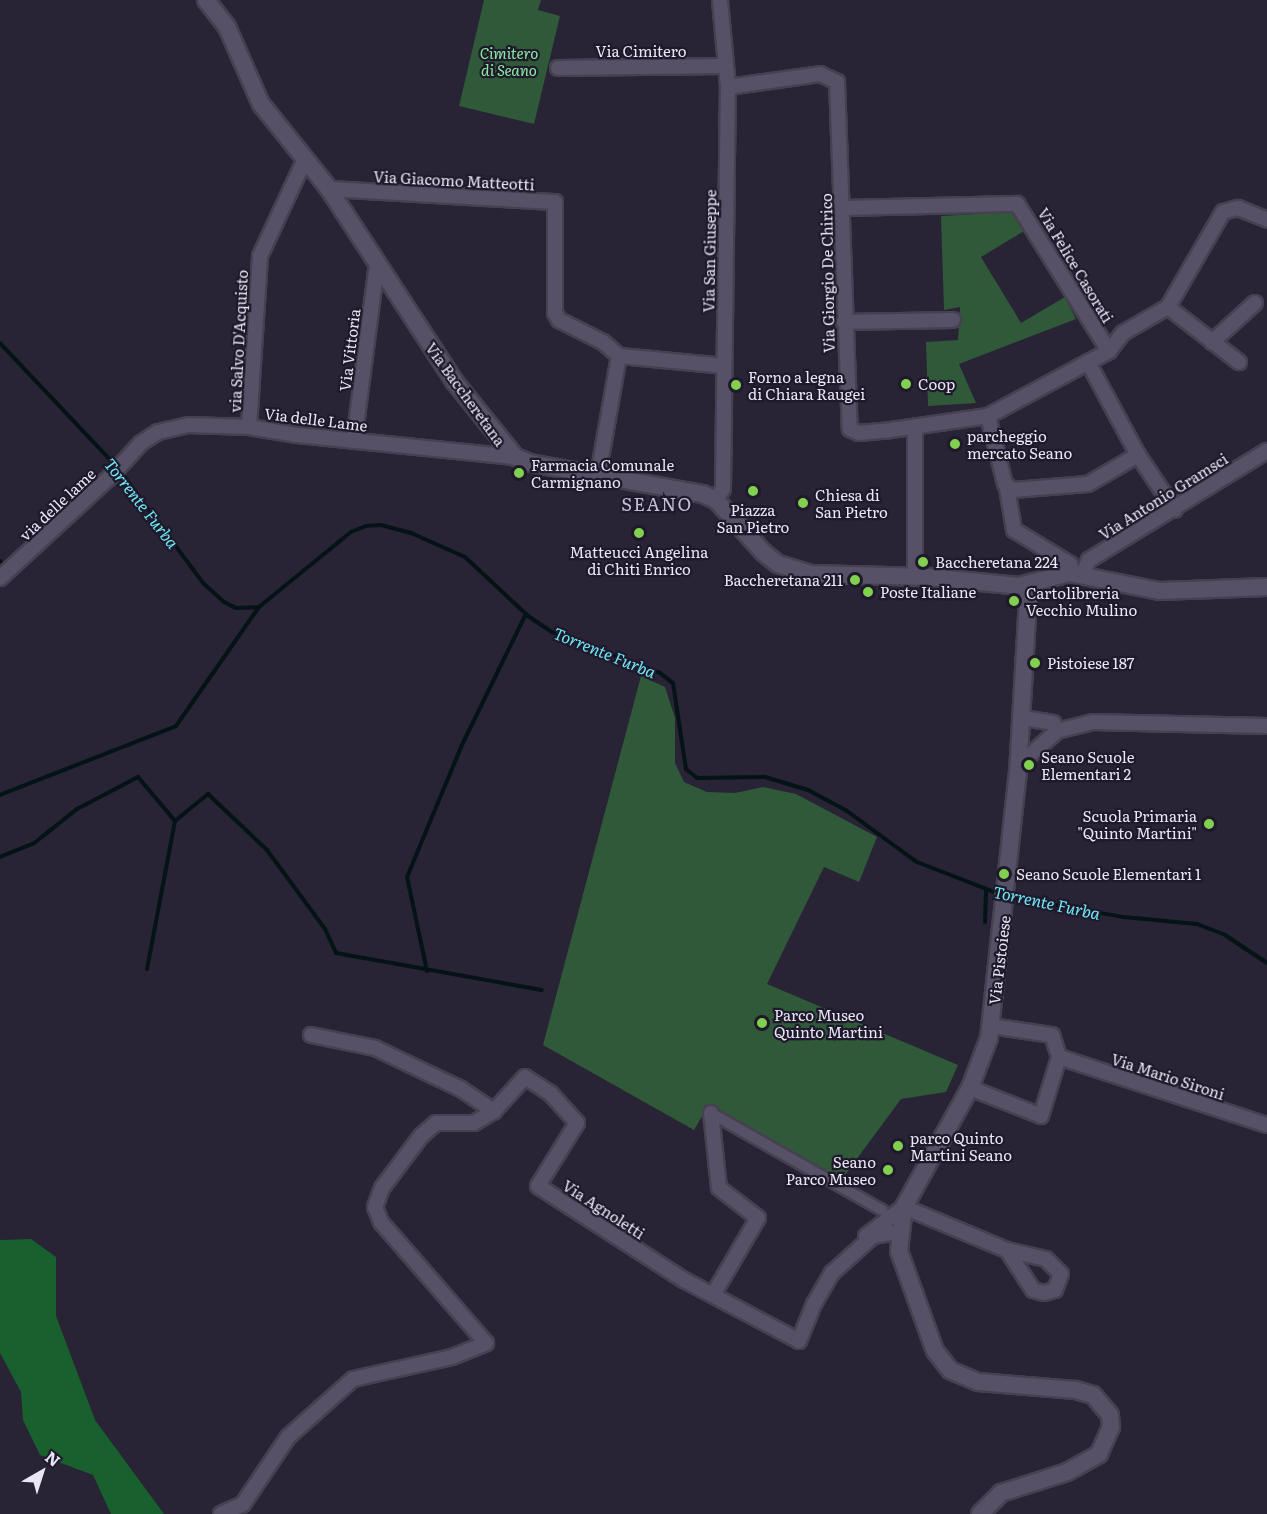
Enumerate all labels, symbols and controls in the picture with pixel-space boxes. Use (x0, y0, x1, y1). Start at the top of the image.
street label: Via Cimitero (596, 42, 686, 60)
park label: Cimitero di Seano (480, 43, 538, 78)
street label: Via Giacomo Matteotti (373, 167, 535, 193)
street label: Via San Giuseppe (699, 189, 719, 313)
street label: Via Giorgio De Chirico (817, 193, 837, 353)
street label: Via Felice Casorati (1035, 204, 1117, 326)
street label: via Salvo D'Acquisto (225, 269, 251, 413)
street label: Via Vittoria (335, 308, 363, 392)
street label: Via Baccheretana (422, 339, 510, 449)
place label: Forno a legna di Chiara Raugei (748, 367, 865, 402)
place label: Coop (918, 375, 955, 393)
marker: Coop (899, 377, 913, 391)
marker: Forno a legna di Chiara Raugei (729, 378, 743, 392)
street label: Via delle Lame (263, 404, 369, 434)
place label: parcheggio mercato Seano (967, 426, 1072, 461)
marker: parcheggio mercato Seano (948, 437, 962, 451)
street label: Via Antonio Gramsci (1095, 449, 1231, 543)
water label: Torrente Furba (101, 454, 183, 552)
place label: Farmacia Comunale Carmignano (531, 455, 674, 490)
street label: via delle lame (15, 464, 99, 544)
marker: Farmacia Comunale Carmignano (512, 466, 526, 480)
marker: Piazza San Pietro (746, 484, 760, 498)
place label: Chiesa di San Pietro (815, 485, 888, 520)
district label: SEANO (621, 493, 693, 515)
marker: Chiesa di San Pietro (796, 496, 810, 510)
place label: Piazza San Pietro (717, 500, 789, 535)
marker: Matteucci Angelina di Chiti Enrico (632, 526, 646, 540)
place label: Matteucci Angelina di Chiti Enrico (570, 542, 708, 577)
place label: Baccheretana 224 (935, 553, 1058, 571)
marker: Baccheretana 224 (916, 555, 930, 569)
place label: Baccheretana 211 (724, 571, 843, 589)
marker: Baccheretana 211 (848, 573, 862, 587)
place label: Poste Italiane (880, 583, 976, 601)
place label: Cartolibreria Vecchio Mulino (1026, 583, 1137, 618)
marker: Poste Italiane (861, 585, 875, 599)
marker: Cartolibreria Vecchio Mulino (1007, 594, 1021, 608)
water label: Torrente Furba (551, 623, 659, 681)
place label: Pistoiese 187 (1047, 654, 1134, 672)
marker: Pistoiese 187 (1028, 656, 1042, 670)
place label: Seano Scuole Elementari 2 (1041, 747, 1135, 782)
marker: Seano Scuole Elementari 2 (1022, 758, 1036, 772)
place label: Scuola Primaria "Quinto Martini" (1077, 806, 1197, 841)
marker: Scuola Primaria "Quinto Martini" (1202, 817, 1216, 831)
place label: Seano Scuole Elementari 1 (1016, 865, 1201, 883)
marker: Seano Scuole Elementari 1 (997, 867, 1011, 881)
water label: Torrente Furba (992, 881, 1102, 923)
street label: Via Pistoiese (985, 914, 1013, 1006)
place label: Parco Museo Quinto Martini (774, 1005, 883, 1040)
marker: Parco Museo Quinto Martini (755, 1016, 769, 1030)
street label: Via Mario Sironi (1109, 1049, 1227, 1103)
place label: parco Quinto Martini Seano (910, 1128, 1012, 1163)
marker: parco Quinto Martini Seano (891, 1139, 905, 1153)
place label: Seano Parco Museo (786, 1152, 876, 1187)
marker: Seano Parco Museo (881, 1163, 895, 1177)
street label: Via Agnoletti (560, 1176, 648, 1242)
north arrow (12, 1442, 72, 1502)
text: N (41, 1444, 66, 1472)

